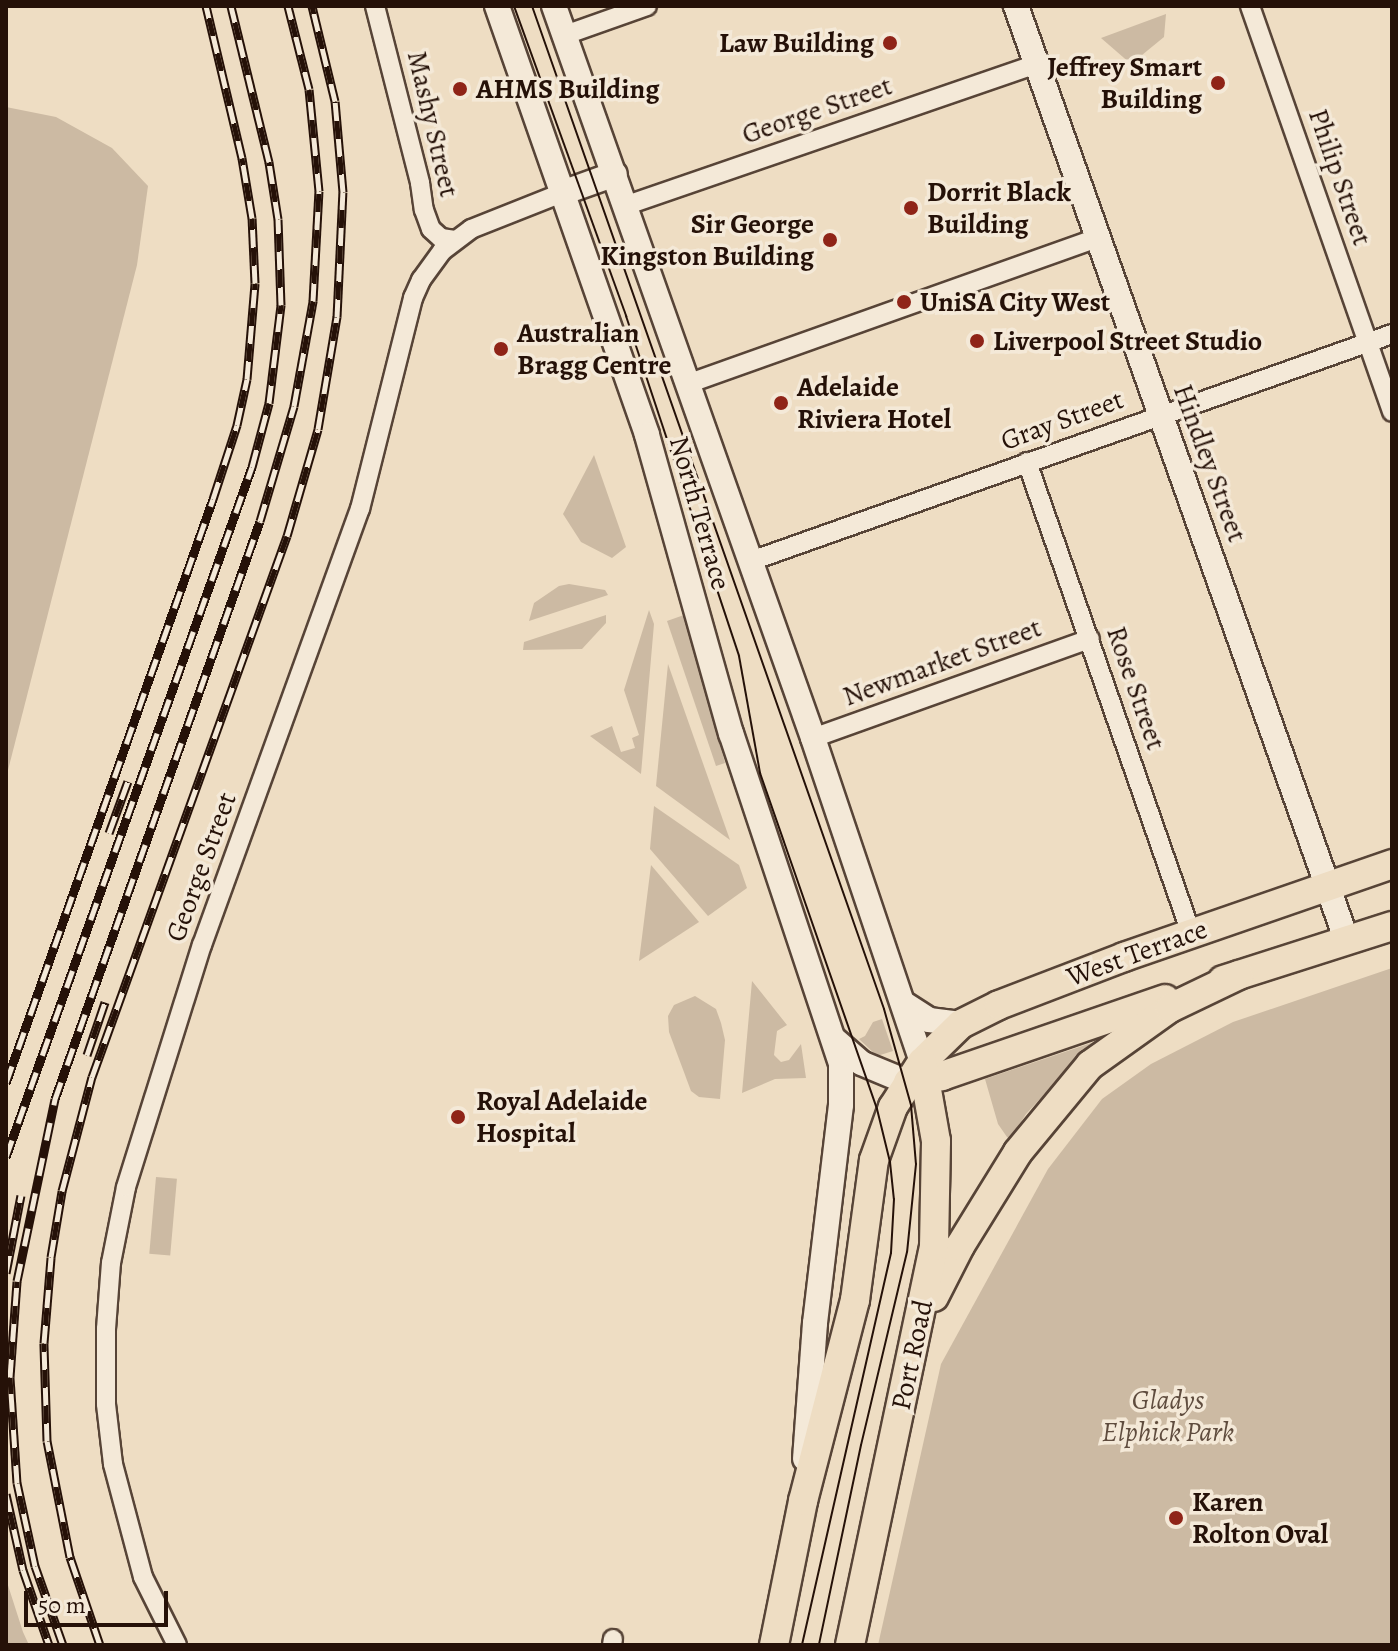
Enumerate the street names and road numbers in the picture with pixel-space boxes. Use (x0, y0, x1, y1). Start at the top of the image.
street label: Mashy Street (400, 48, 466, 200)
street label: George Street (738, 69, 896, 151)
street label: Philip Street (1301, 104, 1379, 250)
street label: Hindley Street (1166, 380, 1254, 546)
street label: Gray Street (996, 382, 1128, 458)
street label: North Terrace (662, 432, 738, 594)
street label: Newmarket Street (838, 611, 1046, 713)
street label: Rose Street (1099, 622, 1173, 754)
street label: George Street (158, 788, 244, 946)
street label: West Terrace (1062, 912, 1212, 994)
street label: Port Road (884, 1297, 940, 1413)

